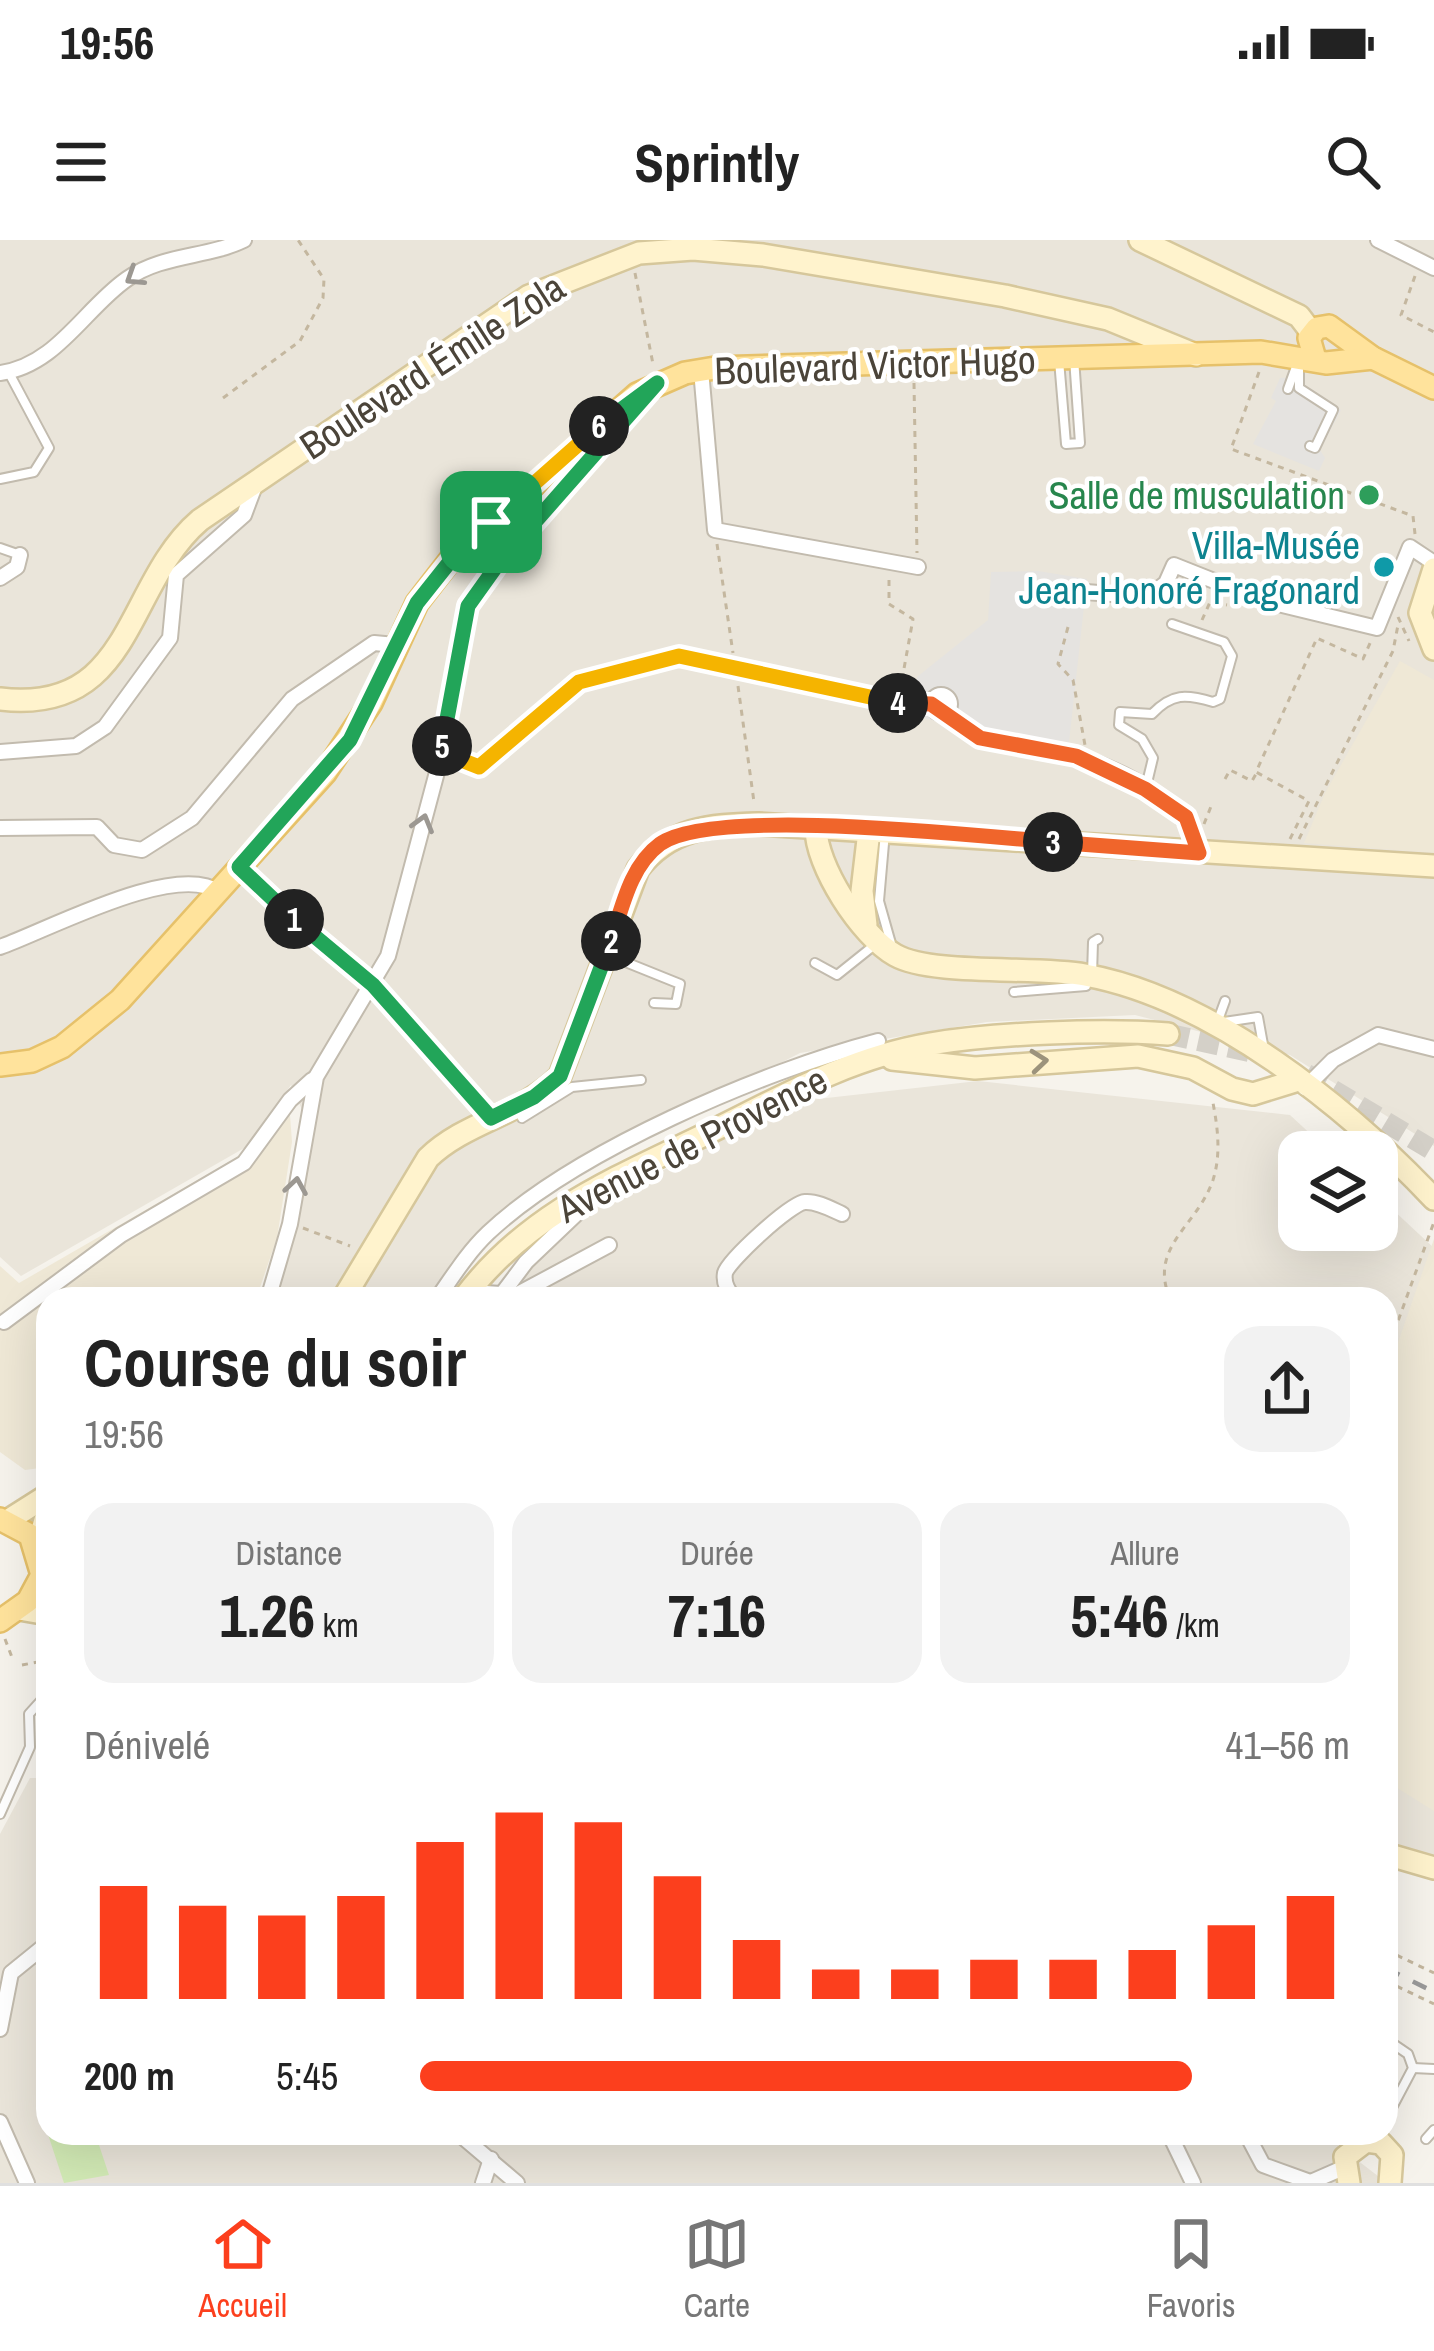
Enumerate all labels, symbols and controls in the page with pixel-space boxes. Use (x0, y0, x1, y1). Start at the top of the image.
text: 19:56 (60, 12, 154, 73)
text: Sprintly (635, 126, 799, 199)
icon: menu (48, 129, 114, 195)
icon: search (1320, 129, 1386, 195)
street label: Boulevard Émile Zola (290, 261, 575, 471)
one-way arrow (125, 263, 147, 285)
street label: Boulevard Victor Hugo (714, 333, 1036, 397)
pin: 6 (569, 396, 629, 456)
text: 6 (591, 404, 607, 448)
place label: Salle de musculation (1048, 469, 1345, 521)
pin (440, 471, 542, 573)
marker: Salle de musculation (1356, 482, 1382, 508)
icon: arrive (458, 489, 524, 555)
place label: Villa-Musée Jean-Honoré Fragonard (1019, 519, 1360, 616)
marker: Villa-Musée Jean-Honoré Fragonard (1371, 554, 1397, 580)
pin: 4 (868, 673, 928, 733)
text: 4 (890, 681, 906, 725)
pin: 5 (412, 716, 472, 776)
text: 5 (434, 724, 450, 768)
pin: 3 (1023, 812, 1083, 872)
one-way arrow (409, 813, 434, 833)
text: 3 (1045, 820, 1061, 864)
pin: 1 (264, 889, 324, 949)
text: 1 (286, 897, 302, 941)
pin: 2 (581, 911, 641, 971)
text: 2 (603, 919, 619, 963)
one-way arrow (1030, 1049, 1049, 1074)
street label: Avenue de Provence (547, 1054, 836, 1235)
map controls (1278, 1131, 1398, 1251)
button: layers (1278, 1131, 1398, 1251)
one-way arrow (282, 1176, 307, 1196)
text: Course du soir (84, 1318, 466, 1407)
button: share (1224, 1326, 1350, 1452)
text: 19:56 (84, 1408, 164, 1460)
text: Distance (236, 1531, 342, 1575)
text: Durée (680, 1531, 754, 1575)
text: Allure (1110, 1531, 1180, 1575)
text: 1.26 (219, 1575, 315, 1656)
text: 7:16 (668, 1575, 766, 1656)
text: 5:46 (1070, 1575, 1169, 1656)
text: km (315, 1603, 359, 1647)
text: /km (1169, 1603, 1220, 1647)
text: Dénivelé (84, 1719, 210, 1771)
text: 41–56 m (1226, 1719, 1350, 1771)
text: 200 m (84, 2050, 175, 2102)
text: 5:45 (276, 2050, 338, 2102)
tab: Accueil (198, 2211, 287, 2327)
tab: Carte (684, 2211, 750, 2327)
tab: Favoris (1147, 2211, 1236, 2327)

